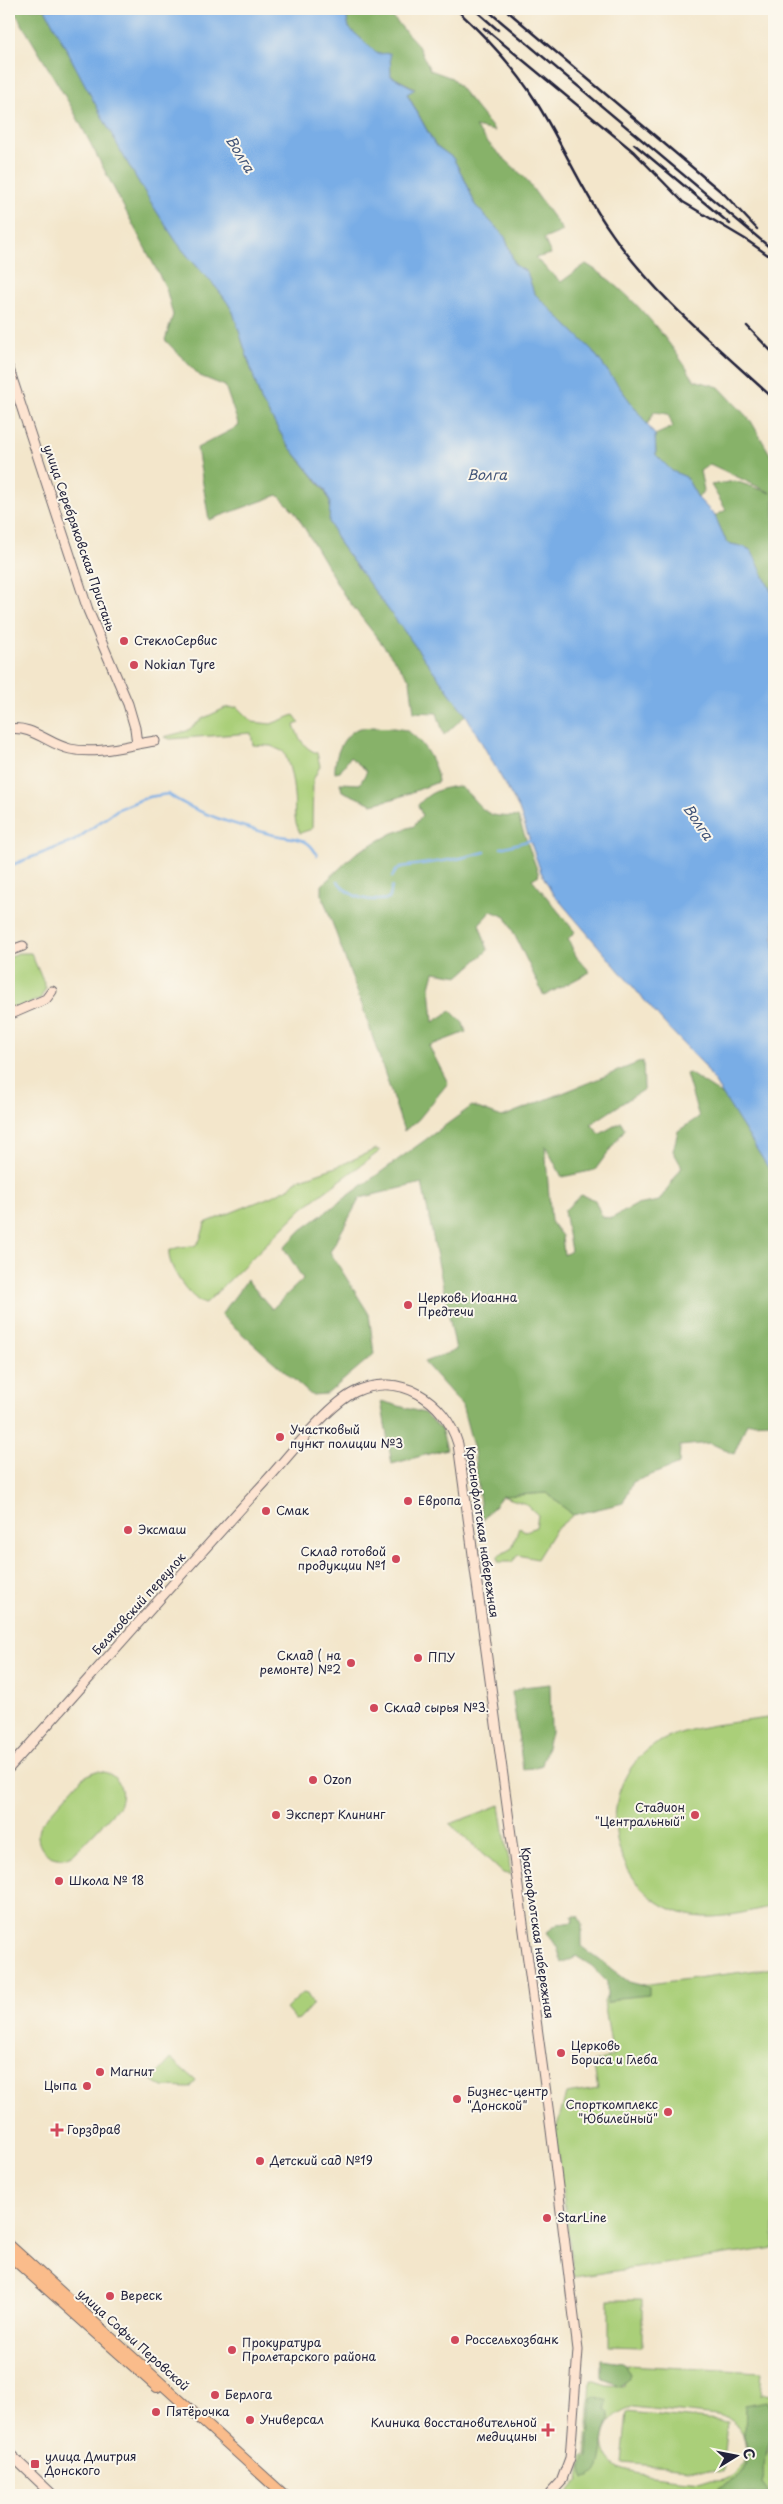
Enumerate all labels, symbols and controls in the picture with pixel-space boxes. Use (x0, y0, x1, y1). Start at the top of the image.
water label: Волга (221, 131, 261, 177)
street label: улица Серебряковская Пристань (39, 442, 120, 633)
water label: Волга (467, 464, 508, 485)
place label: СтеклоСервис (134, 631, 217, 649)
marker: СтеклоСервис (118, 635, 130, 647)
place label: Nokian Tyre (144, 655, 215, 673)
marker: Nokian Tyre (128, 659, 140, 671)
water label: Волга (678, 799, 719, 845)
place label: Церковь Иоанна Предтечи (418, 1288, 518, 1320)
marker: Церковь Иоанна Предтечи (402, 1299, 414, 1311)
place label: Участковый пункт полиции №3 (290, 1420, 403, 1452)
marker: Участковый пункт полиции №3 (274, 1431, 286, 1443)
street label: Краснофлотская набережная (462, 1445, 504, 1619)
place label: Европа (418, 1491, 462, 1509)
marker: Европа (402, 1495, 414, 1507)
place label: Смак (276, 1501, 310, 1519)
marker: Смак (260, 1505, 272, 1517)
place label: Эксмаш (138, 1520, 186, 1538)
marker: Эксмаш (122, 1524, 134, 1536)
place label: Склад готовой продукции №1 (298, 1542, 386, 1574)
street label: Беляковский переулок (87, 1548, 190, 1658)
marker: Склад готовой продукции №1 (390, 1553, 402, 1565)
place label: Склад ( на ремонте) №2 (260, 1646, 342, 1678)
place label: ППУ (428, 1648, 456, 1666)
marker: ППУ (412, 1652, 424, 1664)
marker: Склад ( на ремонте) №2 (345, 1657, 357, 1669)
place label: Склад сырья №3. (384, 1698, 489, 1716)
marker: Склад сырья №3. (368, 1702, 380, 1714)
place label: Ozon (323, 1770, 352, 1788)
marker: Ozon (307, 1774, 319, 1786)
place label: Стадион "Центральный" (595, 1798, 685, 1830)
place label: Эксперт Клининг (286, 1805, 386, 1823)
marker: Эксперт Клининг (270, 1809, 282, 1821)
marker: Стадион "Центральный" (689, 1809, 701, 1821)
street label: Краснофлотская набережная (517, 1846, 559, 2020)
place label: Школа № 18 (69, 1871, 144, 1889)
marker: Школа № 18 (53, 1875, 65, 1887)
place label: Церковь Бориса и Глеба (571, 2036, 658, 2068)
marker: Церковь Бориса и Глеба (555, 2047, 567, 2059)
place label: Магнит (110, 2062, 155, 2080)
marker: Магнит (94, 2066, 106, 2078)
place label: Цыпа (44, 2076, 78, 2094)
marker: Цыпа (81, 2080, 93, 2092)
place label: Бизнес-центр "Донской" (467, 2082, 548, 2114)
marker: Бизнес-центр "Донской" (451, 2093, 463, 2105)
place label: Спорткомплекс "Юбилейный" (566, 2095, 658, 2127)
marker: Спорткомплекс "Юбилейный" (662, 2106, 674, 2118)
place label: Горздрав (67, 2120, 121, 2138)
marker: Горздрав (51, 2124, 63, 2136)
place label: Детский сад №19 (269, 2151, 373, 2169)
marker: Детский сад №19 (254, 2155, 266, 2167)
place label: StarLine (557, 2208, 607, 2226)
marker: StarLine (541, 2212, 553, 2224)
street label: улица Софьи Перовской (74, 2284, 194, 2394)
place label: Вереск (120, 2286, 163, 2304)
marker: Вереск (104, 2290, 116, 2302)
place label: Россельхозбанк (465, 2330, 559, 2348)
place label: Прокуратура Пролетарского района (242, 2333, 377, 2365)
marker: Россельхозбанк (449, 2334, 461, 2346)
marker: Прокуратура Пролетарского района (226, 2344, 238, 2356)
place label: Берлога (225, 2385, 273, 2403)
marker: Берлога (209, 2389, 221, 2401)
place label: Пятёрочка (166, 2402, 230, 2420)
marker: Пятёрочка (150, 2406, 162, 2418)
place label: Универсал (260, 2410, 324, 2428)
place label: Клиника восстановительной медицины (371, 2413, 537, 2445)
marker: Универсал (244, 2414, 256, 2426)
marker: Клиника восстановительной медицины (541, 2423, 555, 2437)
north arrow (710, 2432, 760, 2482)
place label: улица Дмитрия Донского (44, 2447, 137, 2479)
text: С (738, 2447, 761, 2461)
marker: улица Дмитрия Донского (29, 2458, 41, 2470)

